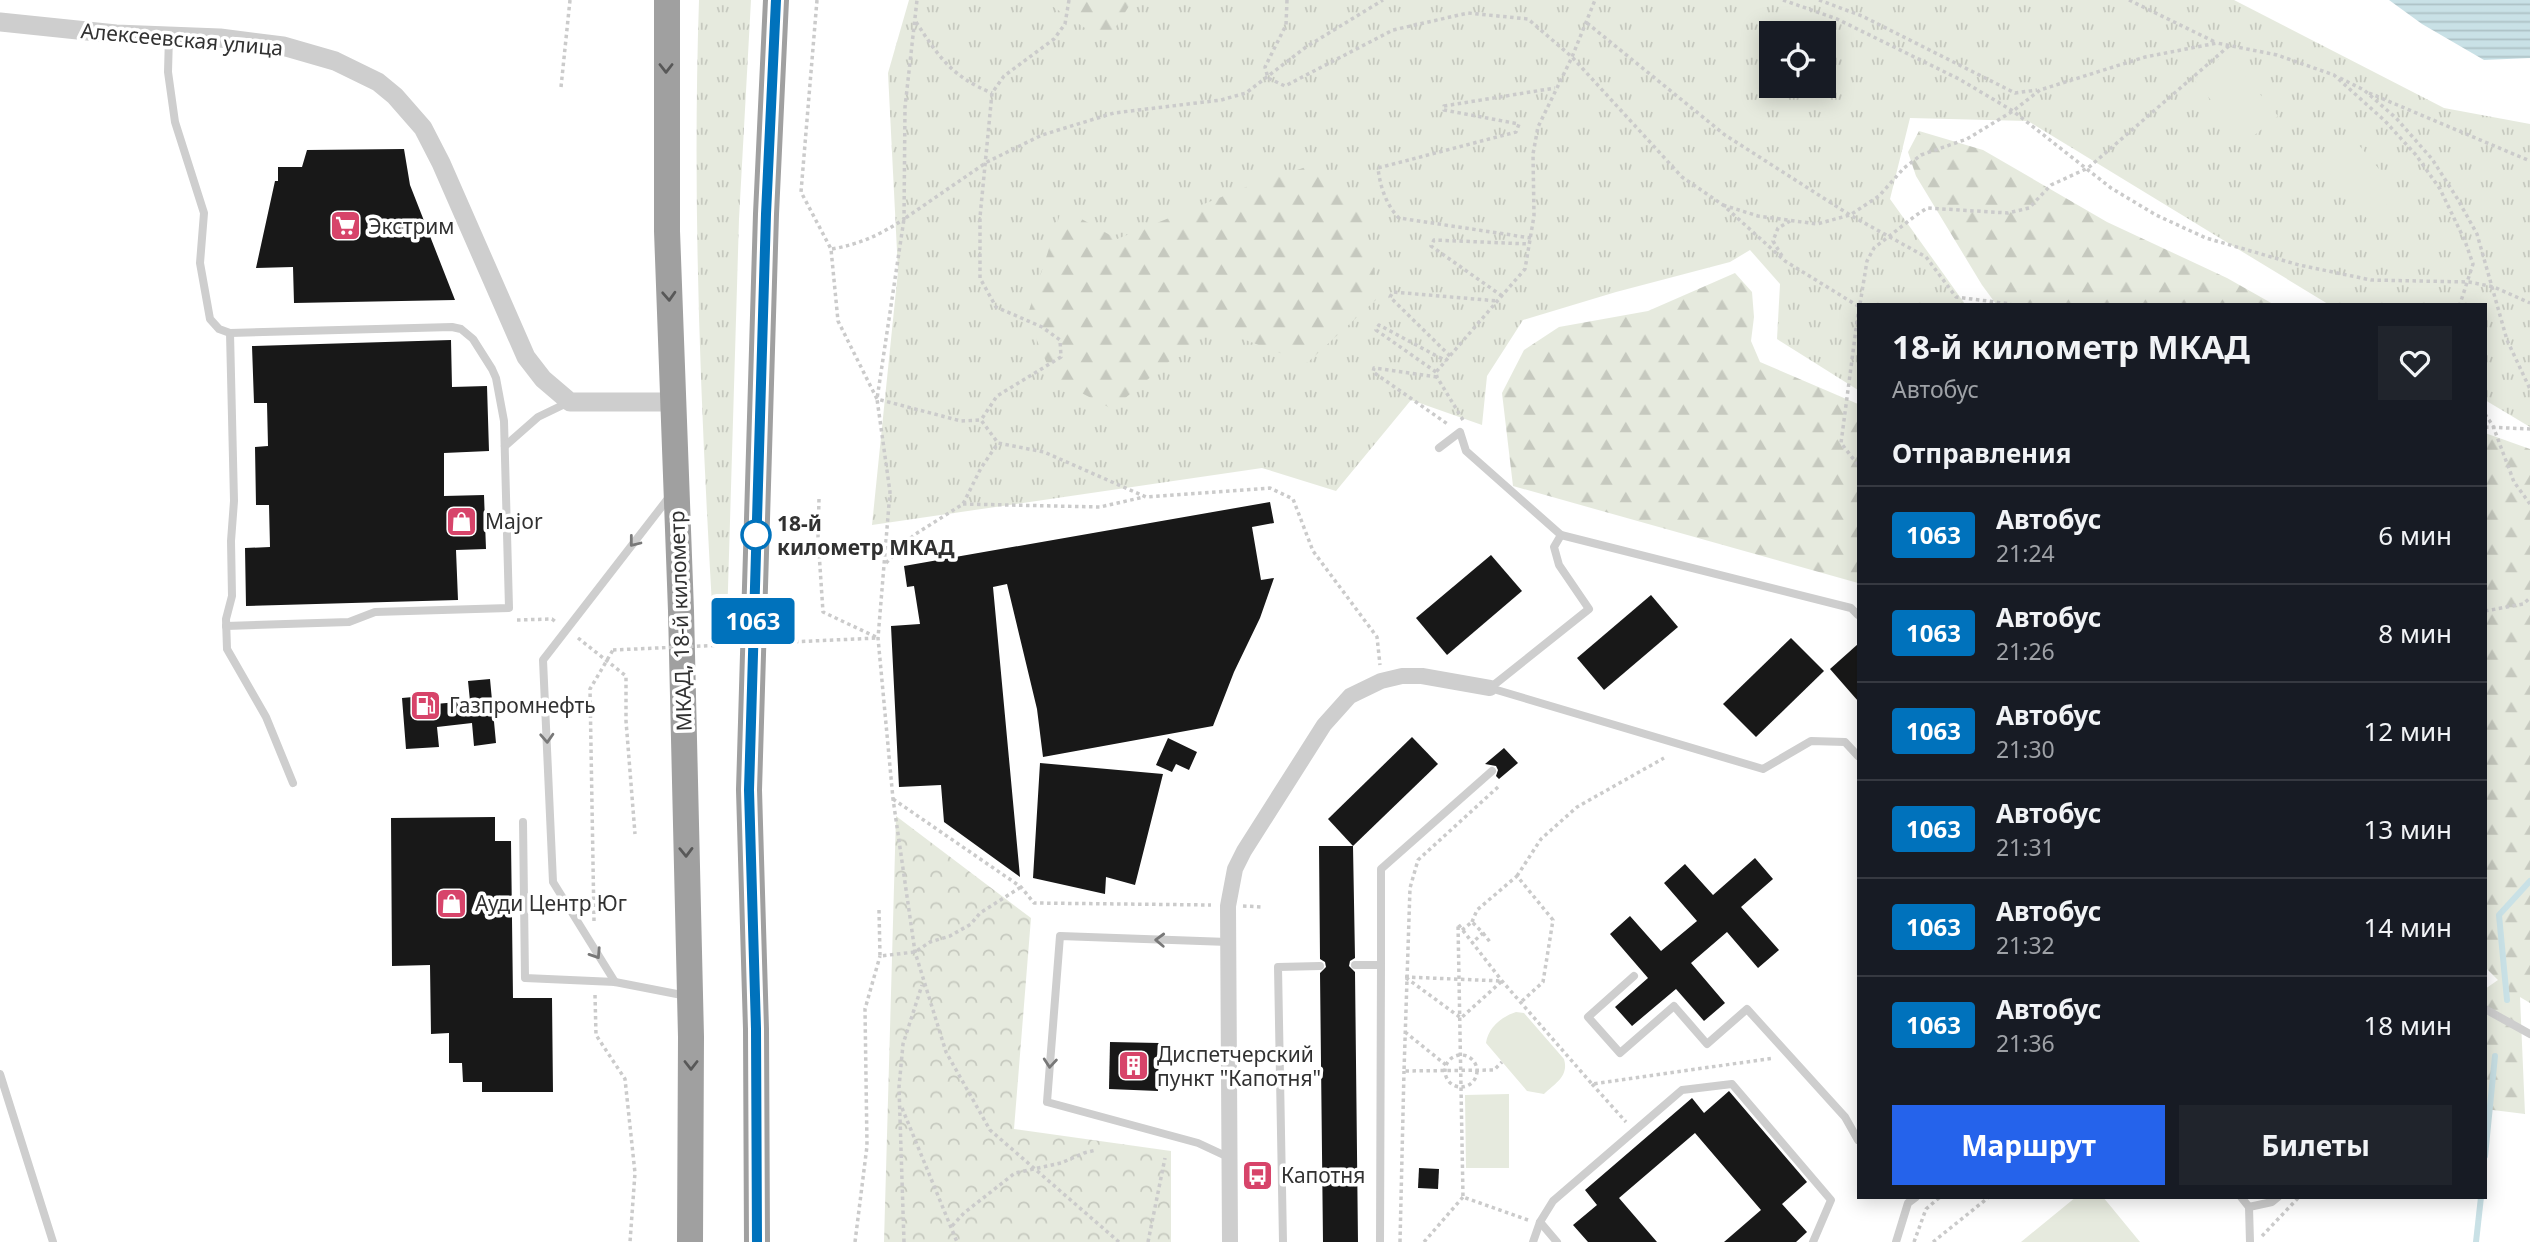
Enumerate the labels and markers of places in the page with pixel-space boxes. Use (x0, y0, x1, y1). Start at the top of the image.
supermarket icon: Экстрим (328, 209, 362, 243)
place label: Экстрим (368, 212, 454, 240)
shop icon: Major (445, 504, 479, 538)
place label: Major (485, 507, 543, 535)
place label: 18-й километр МКАД (777, 509, 955, 561)
marker: 18-й километр МКАД (741, 520, 771, 550)
fuel station icon: Газпромнефть (409, 688, 443, 722)
place label: Газпромнефть (449, 691, 596, 719)
shop icon: Ауди Центр Юг (435, 886, 469, 920)
place label: Ауди Центр Юг (475, 889, 627, 917)
place label: Диспетчерский пункт "Капотня" (1157, 1040, 1321, 1092)
building icon: Диспетчерский пункт "Капотня" (1117, 1049, 1151, 1083)
bus stop icon: Капотня (1241, 1158, 1275, 1192)
place label: Капотня (1281, 1161, 1365, 1189)

